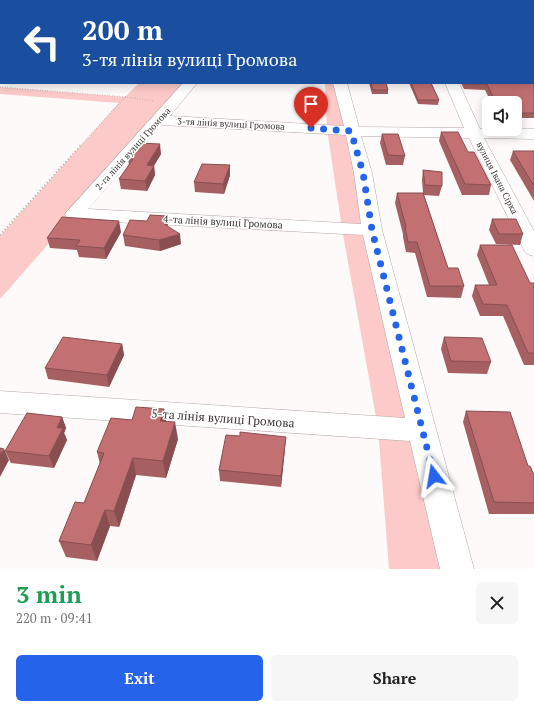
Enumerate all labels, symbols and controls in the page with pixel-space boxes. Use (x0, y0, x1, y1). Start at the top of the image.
text: 200 m (82, 11, 163, 48)
icon: left (16, 16, 68, 68)
text: 3-тя лінія вулиці Громова (82, 47, 297, 71)
pin (294, 87, 328, 128)
icon: arrive (300, 93, 322, 115)
map controls (482, 96, 522, 136)
button: sound (482, 96, 522, 136)
street label: 2-га лінія вулиці Громова (93, 105, 174, 193)
street label: 3-тя лінія вулиці Громова (177, 115, 286, 133)
street label: вулиця Івана Сірка (474, 140, 521, 217)
street label: 4-та лінія вулиці Громова (163, 212, 283, 232)
street label: 5-та лінія вулиці Громова (151, 406, 295, 430)
position arrow (413, 455, 455, 497)
text: 3 min (16, 578, 82, 610)
button: close (476, 582, 518, 624)
text: 220 m · 09:41 (16, 609, 93, 627)
button: Exit (16, 655, 263, 701)
button: Share (271, 655, 518, 701)

